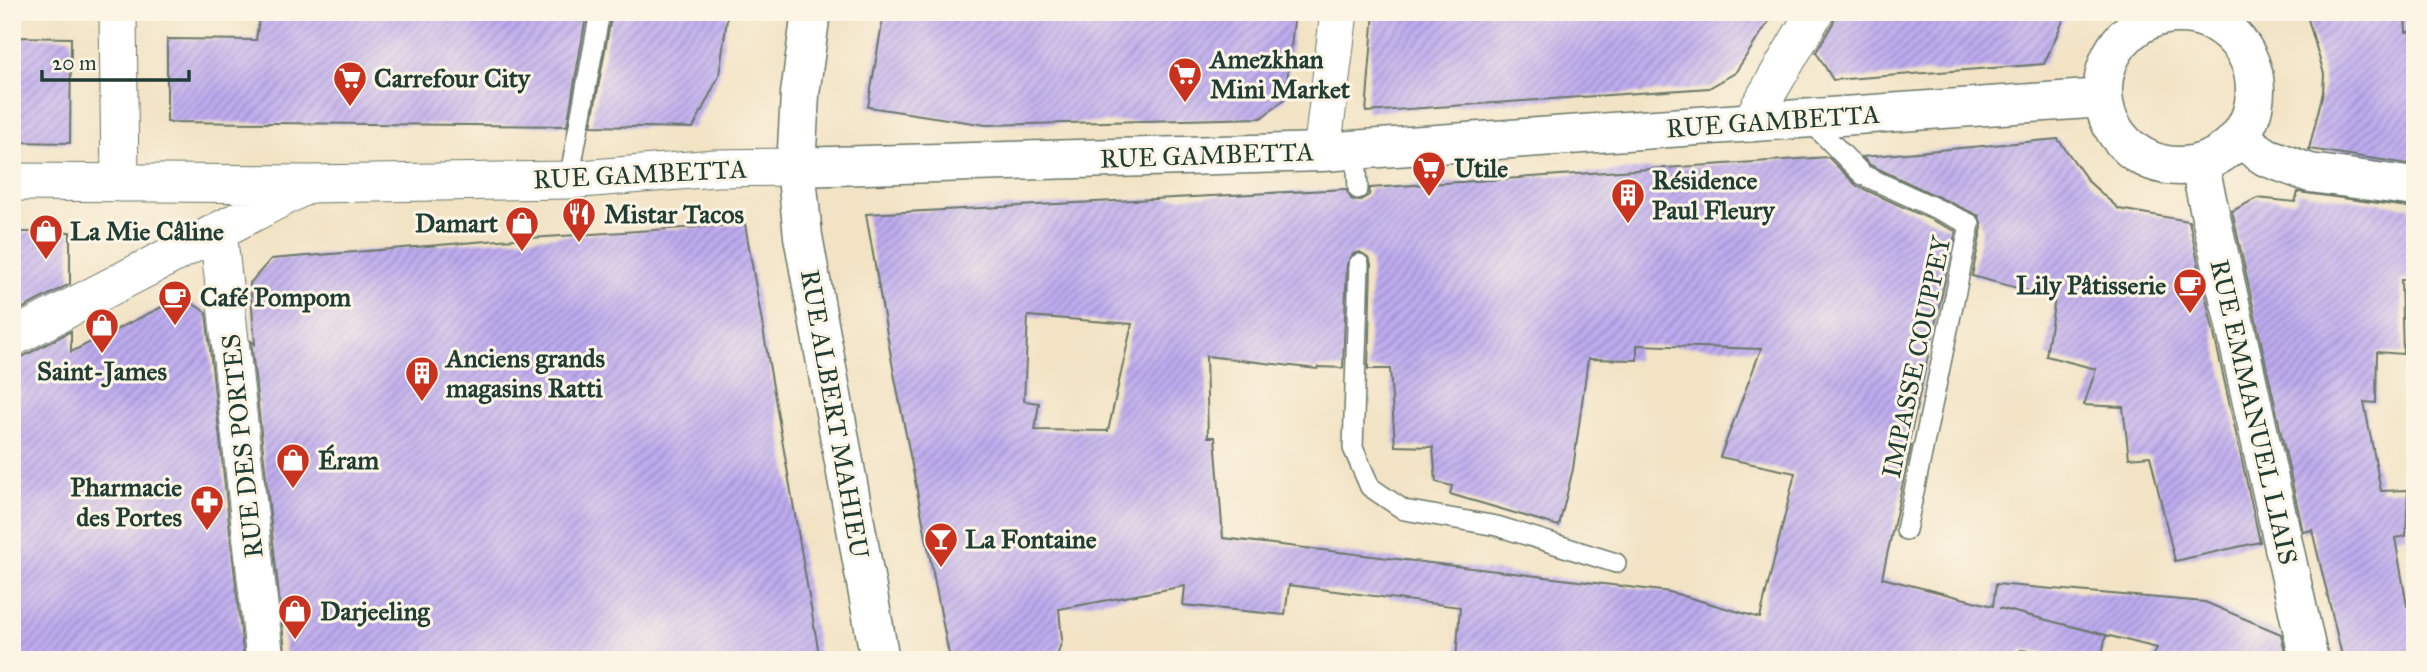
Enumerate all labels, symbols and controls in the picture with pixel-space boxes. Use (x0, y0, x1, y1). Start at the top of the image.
scale bar (42, 38, 189, 82)
place label: Amezkhan Mini Market (1208, 43, 1351, 105)
text: 20 m (52, 50, 97, 76)
supermarket icon: Amezkhan Mini Market (1166, 55, 1204, 104)
supermarket icon: Carrefour City (331, 59, 369, 108)
place label: Carrefour City (374, 62, 532, 94)
street label: RUE GAMBETTA (1665, 98, 1881, 144)
street label: RUE GAMBETTA (1099, 135, 1315, 175)
supermarket icon: Utile (1410, 149, 1448, 198)
street label: RUE GAMBETTA (532, 152, 748, 196)
place label: Utile (1454, 152, 1508, 184)
place label: Résidence Paul Fleury (1652, 164, 1776, 226)
building icon: Résidence Paul Fleury (1609, 176, 1647, 225)
restaurant icon: Mistar Tacos (560, 195, 598, 244)
place label: Mistar Tacos (604, 198, 744, 230)
shop icon: Damart (503, 204, 541, 253)
place label: Damart (415, 207, 499, 239)
shop icon: La Mie Câline (27, 212, 65, 261)
place label: La Mie Câline (70, 215, 224, 247)
street label: IMPASSE COUPPEY (1875, 232, 1958, 481)
street label: RUE EMMANUEL LIAIS (2203, 256, 2305, 568)
cafe icon: Lily Pâtisserie (2171, 266, 2209, 315)
street label: RUE ALBERT MAHIEU (794, 267, 876, 561)
place label: Lily Pâtisserie (2016, 269, 2166, 301)
cafe icon: Café Pompom (156, 278, 194, 327)
place label: Café Pompom (200, 281, 351, 313)
shop icon: Saint-James (83, 306, 121, 355)
street label: RUE DES PORTES (214, 332, 270, 560)
place label: Anciens grands magasins Ratti (444, 342, 606, 405)
building icon: Anciens grands magasins Ratti (403, 354, 441, 403)
place label: Saint-James (37, 355, 167, 388)
shop icon: Éram (274, 441, 312, 490)
place label: Éram (318, 444, 379, 476)
place label: Pharmacie des Portes (70, 471, 183, 533)
pharmacy icon: Pharmacie des Portes (188, 483, 226, 532)
bar icon: La Fontaine (922, 520, 960, 569)
place label: La Fontaine (965, 523, 1097, 555)
shop icon: Darjeeling (276, 592, 314, 641)
place label: Darjeeling (320, 595, 430, 628)

